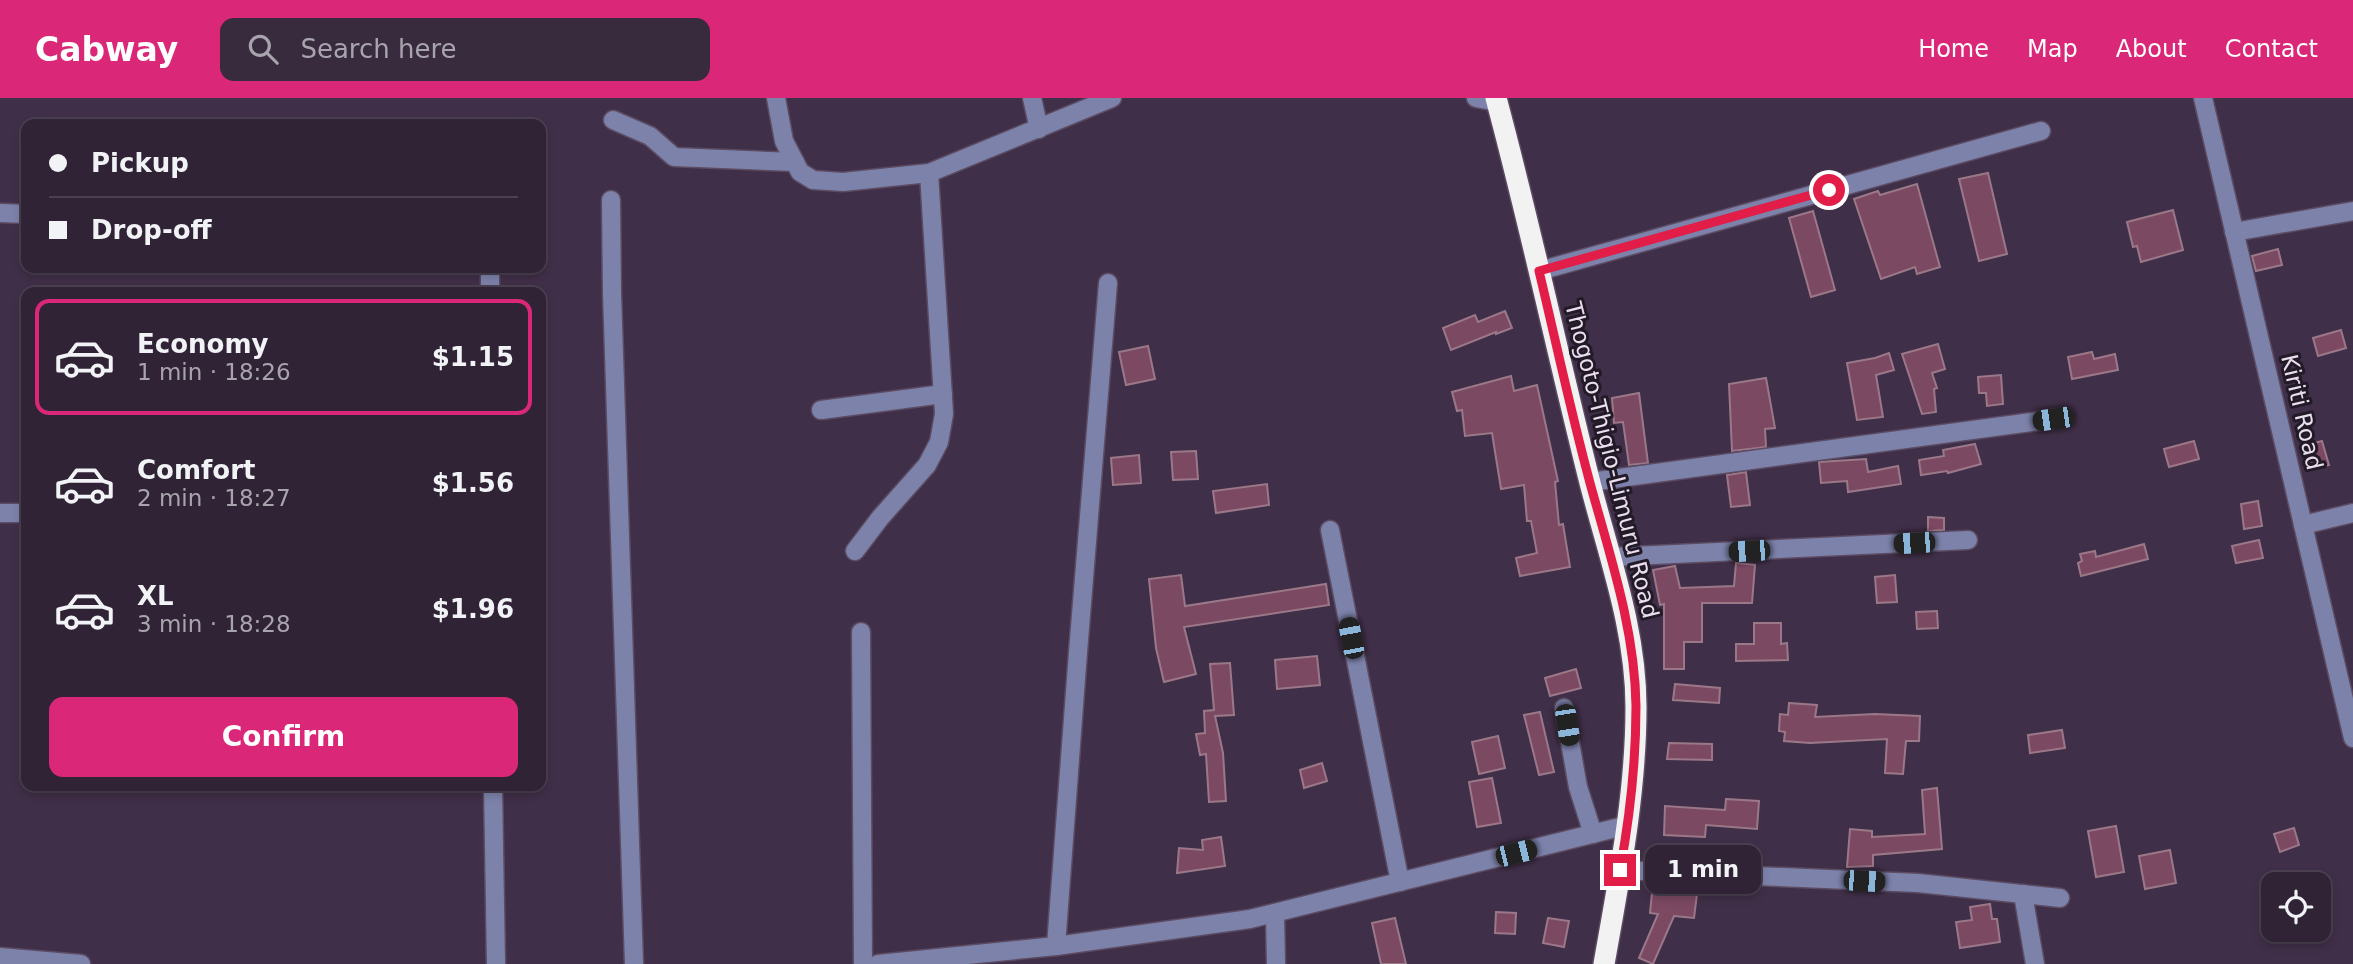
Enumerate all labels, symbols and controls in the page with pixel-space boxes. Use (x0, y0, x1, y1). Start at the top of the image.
search box (220, 18, 710, 81)
text: Cabway (35, 30, 178, 69)
icon: search (244, 30, 282, 68)
text: Search here (300, 34, 457, 64)
text: Home (1918, 35, 1989, 63)
text: Map (2027, 35, 2078, 63)
text: About (2116, 35, 2187, 63)
text: Contact (2225, 35, 2318, 63)
text: Pickup (91, 148, 189, 178)
route start (1813, 174, 1845, 206)
text: Drop-off (91, 215, 212, 245)
street label: Thogoto-Thigio-Limuru Road (1560, 298, 1664, 621)
icon: car (53, 326, 116, 389)
text: Economy (137, 329, 268, 359)
text: $1.15 (432, 342, 514, 372)
street label: Kiriti Road (2276, 352, 2328, 472)
text: 1 min · 18:26 (137, 359, 291, 385)
car (2031, 406, 2076, 432)
icon: car (53, 452, 116, 515)
text: Comfort (137, 455, 255, 485)
text: $1.56 (432, 468, 514, 498)
text: 2 min · 18:27 (137, 485, 291, 511)
car (1893, 531, 1936, 555)
car (1728, 539, 1771, 563)
icon: car (53, 578, 116, 641)
text: XL (137, 581, 174, 611)
text: $1.96 (432, 594, 514, 624)
text: 3 min · 18:28 (137, 611, 291, 637)
car (1337, 615, 1366, 661)
button: Confirm (49, 697, 518, 777)
car (1554, 703, 1581, 747)
car (1494, 838, 1539, 868)
callout: 1 min (1644, 846, 1760, 894)
route end (1604, 854, 1636, 886)
text: 1 min (1667, 856, 1739, 882)
car (1843, 869, 1886, 893)
map controls (2261, 872, 2331, 942)
button: locate (2261, 872, 2331, 942)

